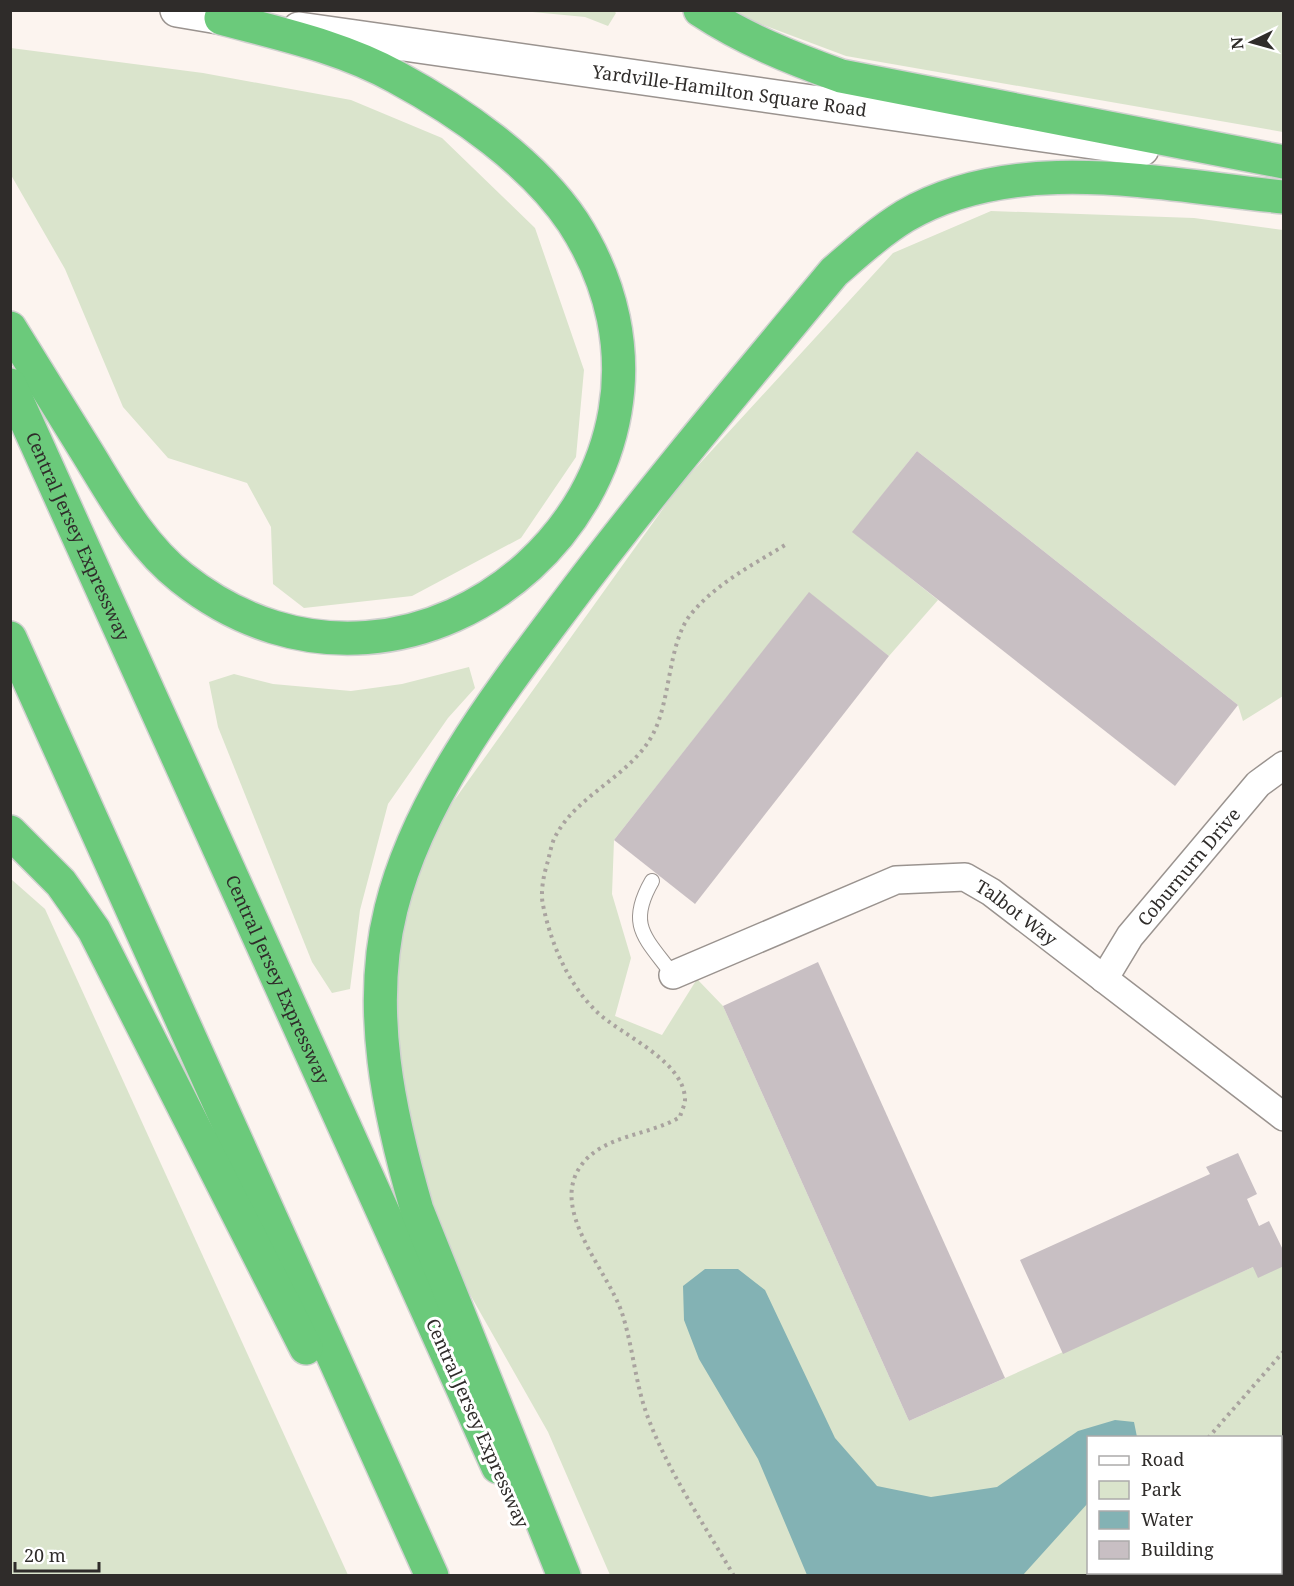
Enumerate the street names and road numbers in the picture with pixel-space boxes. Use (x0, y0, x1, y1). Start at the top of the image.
street label: Yardville-Hamilton Square Road (590, 59, 868, 122)
street label: Central Jersey Expressway (21, 428, 136, 645)
street label: Coburnurn Drive (1132, 802, 1245, 931)
street label: Central Jersey Expressway (220, 871, 336, 1088)
street label: Talbot Way (971, 874, 1063, 951)
street label: Central Jersey Expressway (421, 1315, 535, 1532)

